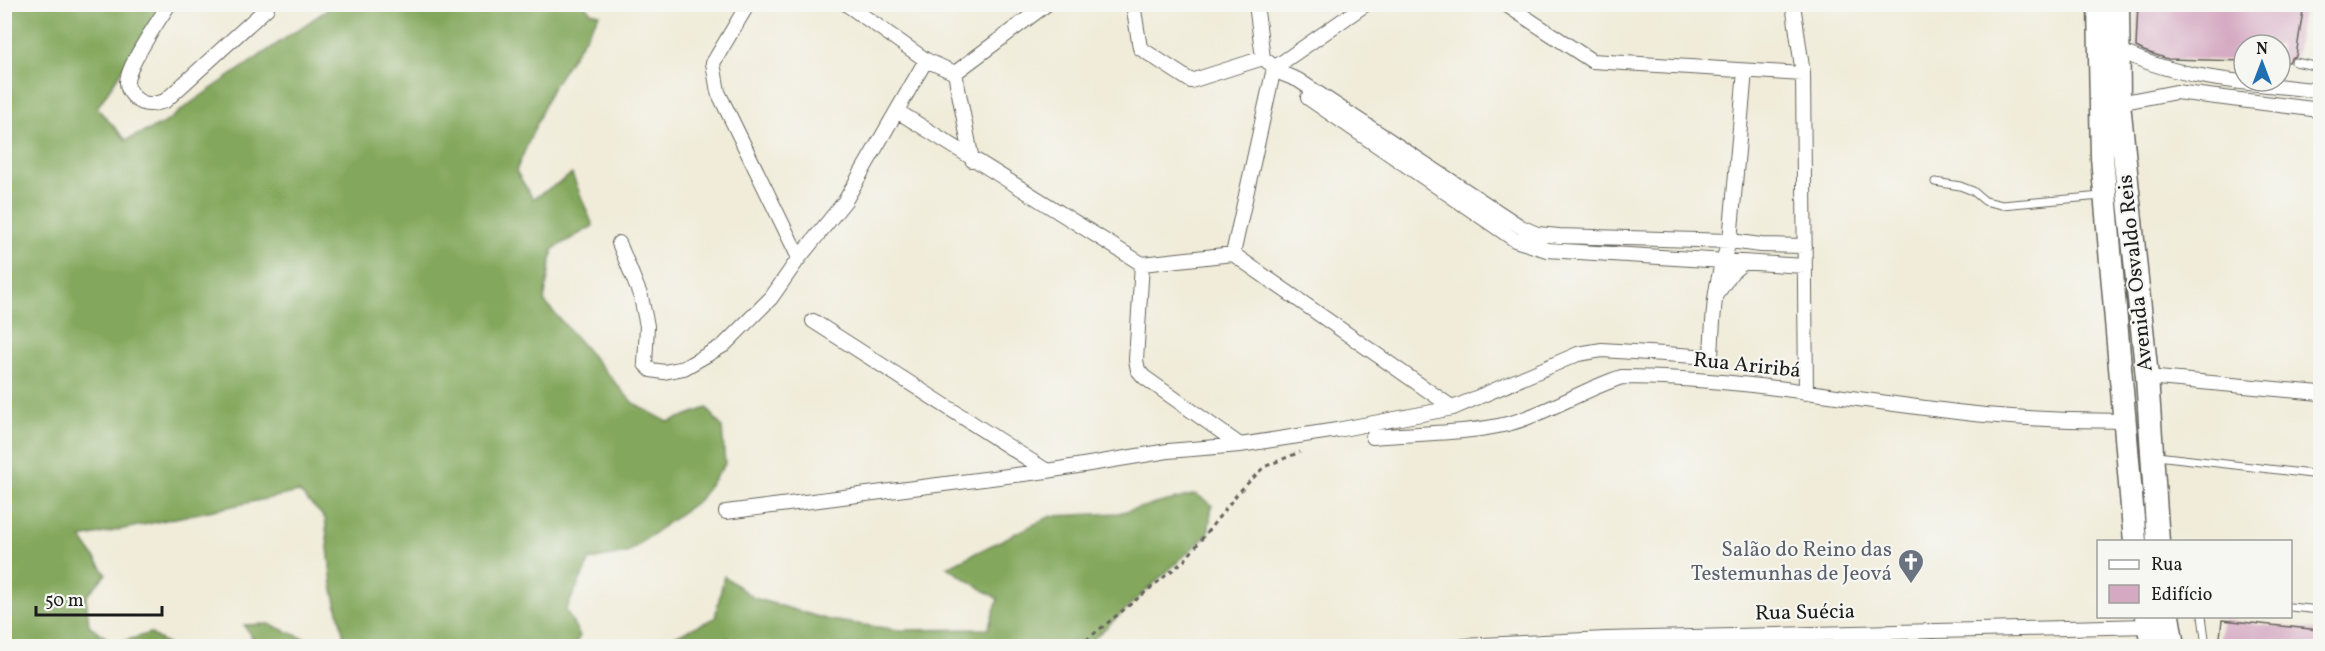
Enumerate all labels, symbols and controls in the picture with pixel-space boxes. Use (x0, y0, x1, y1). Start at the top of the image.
north arrow (2232, 33, 2292, 93)
text: N (2256, 39, 2268, 61)
street label: Avenida Osvaldo Reis (2111, 173, 2161, 373)
street label: Rua Ariribá (1692, 346, 1802, 386)
place label: Salão do Reino das Testemunhas de Jeová (1691, 536, 1892, 589)
legend (2097, 540, 2292, 618)
church icon: Salão do Reino das Testemunhas de Jeová (1896, 547, 1926, 585)
text: Rua (2151, 553, 2182, 578)
scale bar (36, 579, 162, 617)
text: Edifício (2151, 583, 2212, 608)
text: 50 m (45, 589, 84, 614)
street label: Rua Suécia (1755, 598, 1855, 628)

